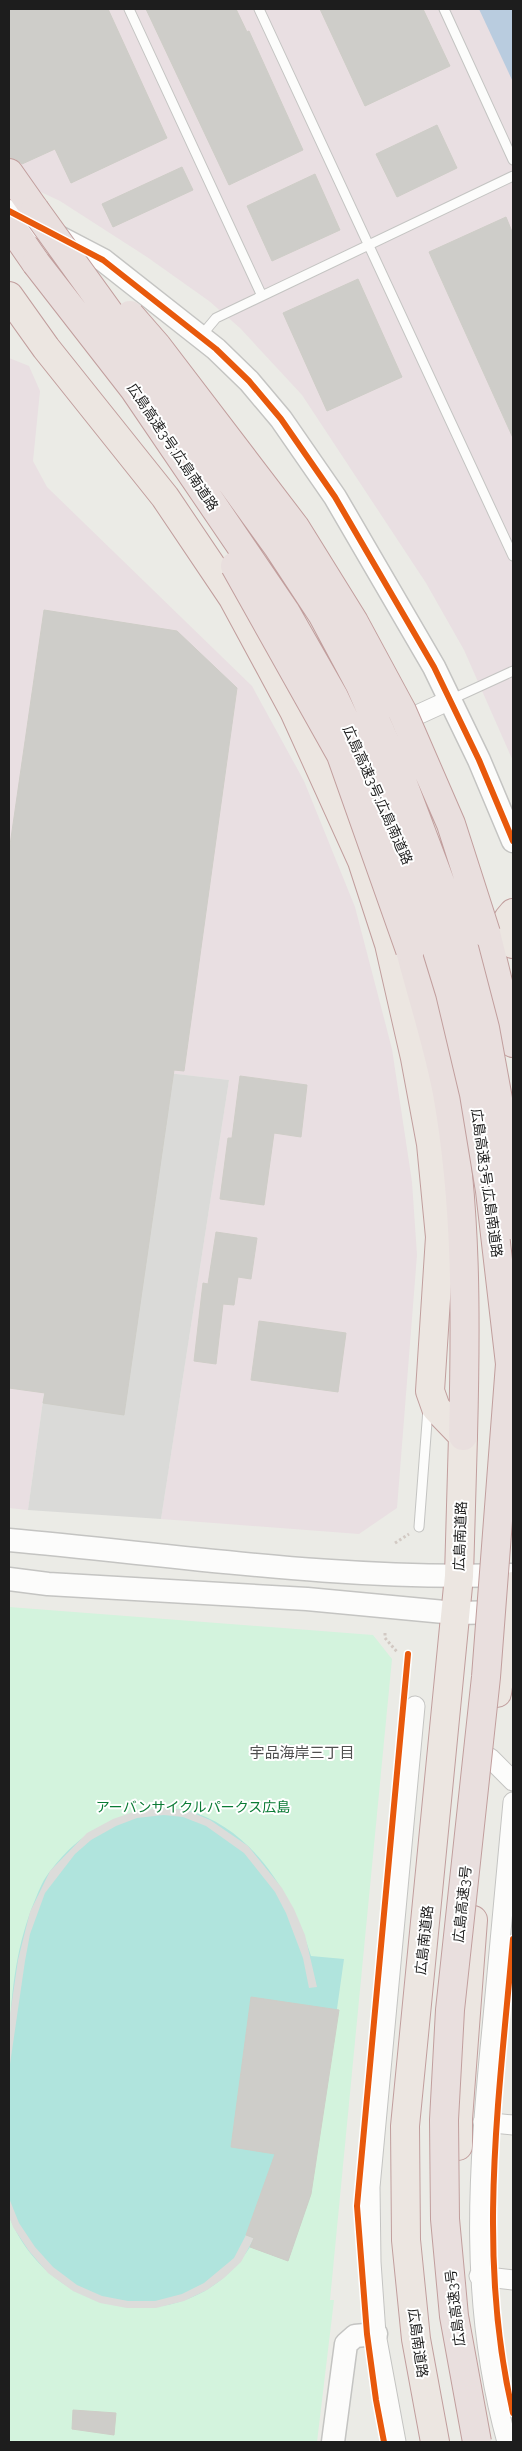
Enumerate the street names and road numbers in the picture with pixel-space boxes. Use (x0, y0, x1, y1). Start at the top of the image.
street label: 広島高速3号;広島南道路 (124, 380, 222, 514)
street label: 広島高速3号;広島南道路 (340, 723, 416, 867)
street label: 広島高速3号;広島南道路 (469, 1107, 505, 1259)
street label: 広島南道路 (451, 1501, 469, 1571)
street label: 広島高速3号 (450, 1865, 474, 1943)
street label: 広島南道路 (412, 1904, 436, 1976)
street label: 広島高速3号 (442, 2269, 468, 2347)
street label: 広島南道路 (405, 2307, 431, 2379)

